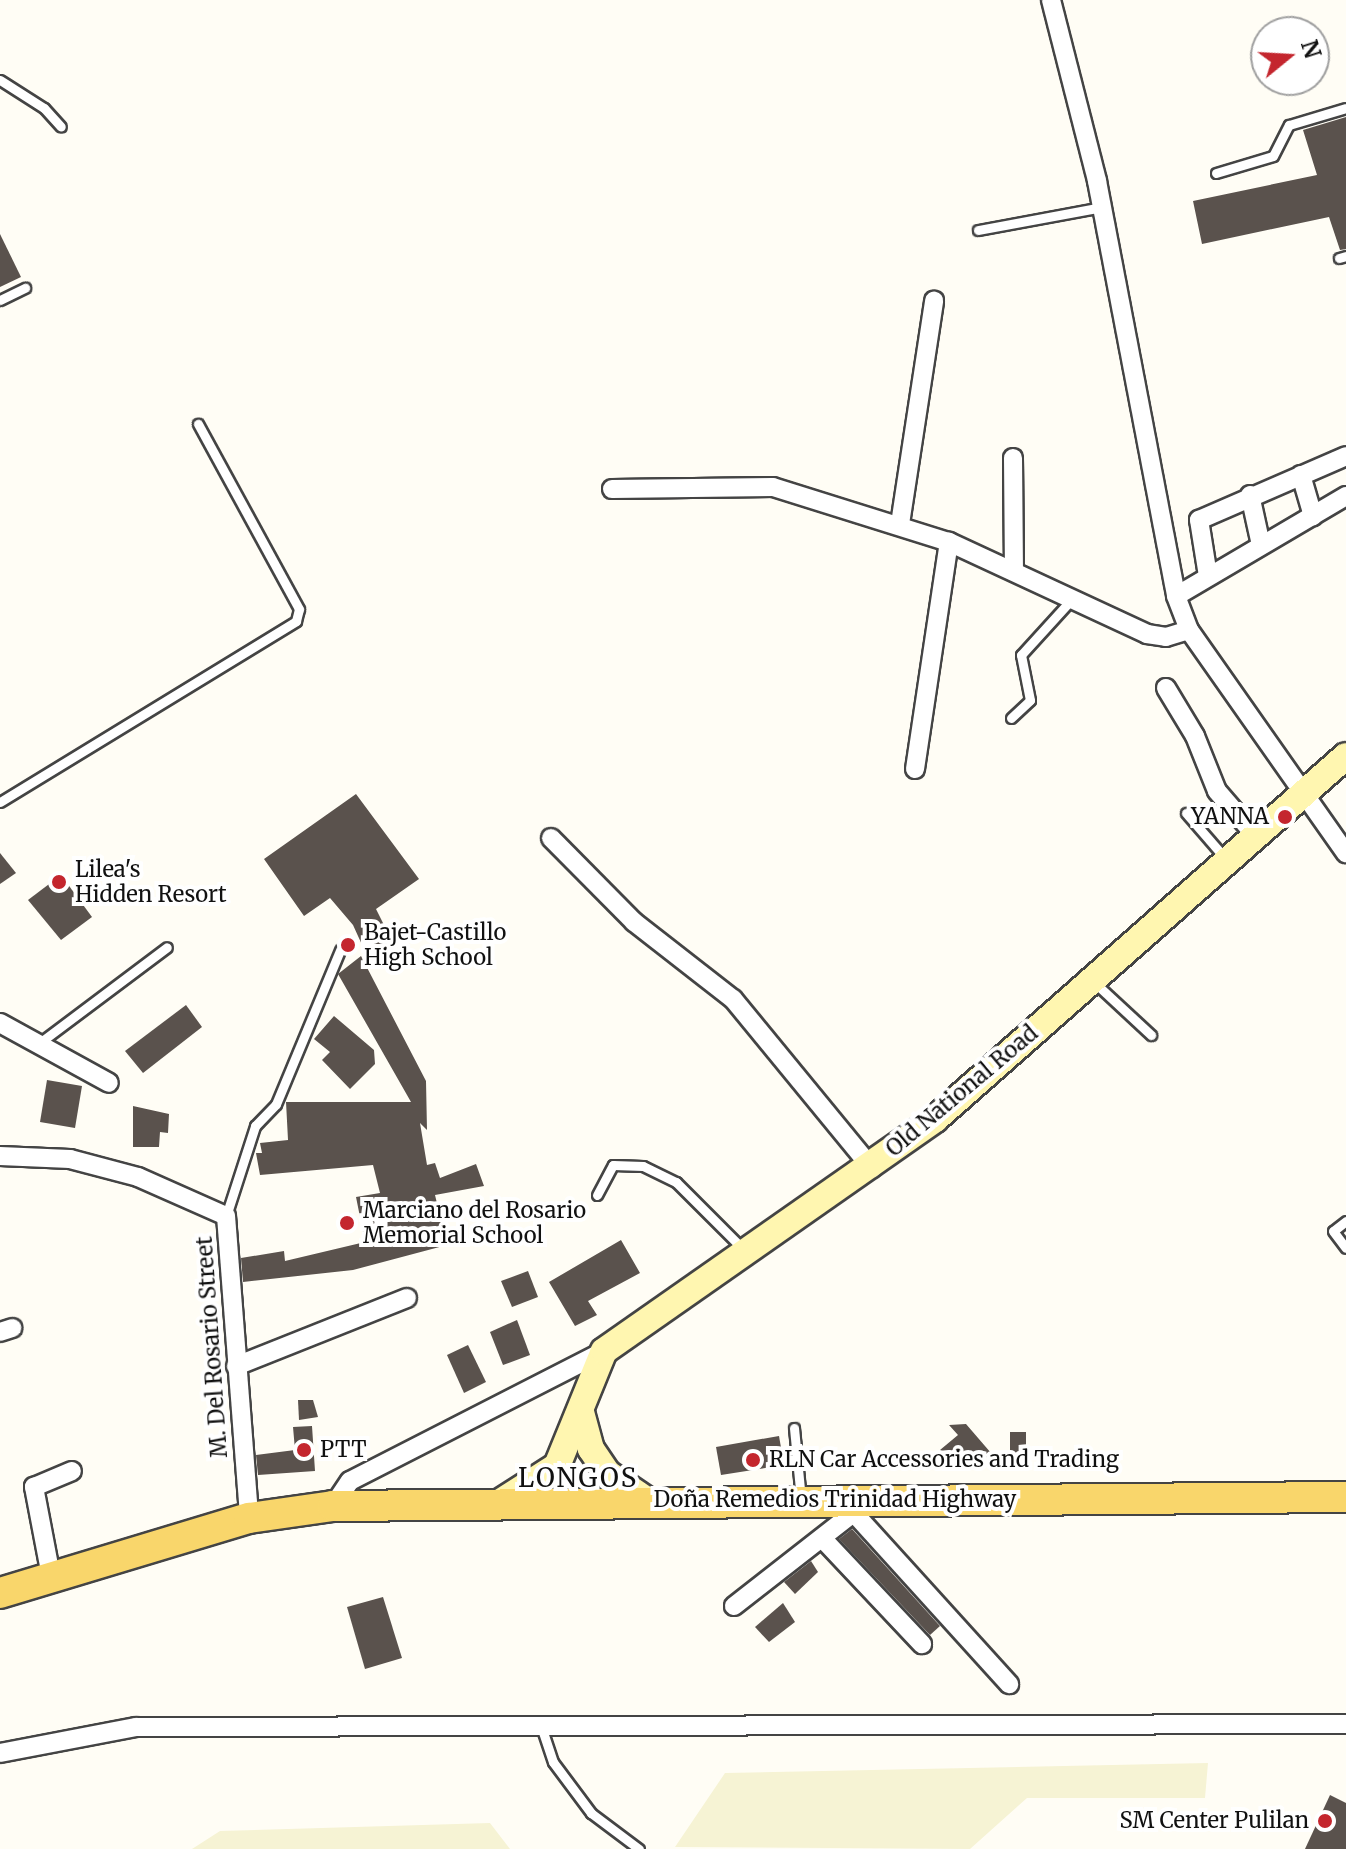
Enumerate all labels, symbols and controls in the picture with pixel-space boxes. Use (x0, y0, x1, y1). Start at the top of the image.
north arrow (1250, 16, 1330, 96)
text: N (1295, 37, 1327, 62)
place label: YANNA (1191, 804, 1269, 830)
marker: YANNA (1276, 808, 1294, 826)
place label: Lilea's Hidden Resort (75, 856, 226, 908)
marker: Lilea's Hidden Resort (50, 873, 68, 891)
place label: Bajet-Castillo High School (364, 919, 506, 970)
marker: Bajet-Castillo High School (339, 936, 357, 954)
street label: Old National Road (881, 1020, 1043, 1162)
place label: Marciano del Rosario Memorial School (363, 1197, 586, 1248)
marker: Marciano del Rosario Memorial School (338, 1214, 356, 1232)
street label: M. Del Rosario Street (191, 1235, 233, 1459)
place label: PTT (320, 1437, 366, 1463)
marker: PTT (295, 1441, 313, 1459)
place label: RLN Car Accessories and Trading (769, 1447, 1119, 1473)
marker: RLN Car Accessories and Trading (744, 1451, 762, 1469)
district label: LONGOS (518, 1462, 638, 1494)
street label: Doña Remedios Trinidad Highway (654, 1487, 1016, 1513)
place label: SM Center Pulilan (1119, 1808, 1309, 1834)
marker: SM Center Pulilan (1316, 1812, 1334, 1830)

